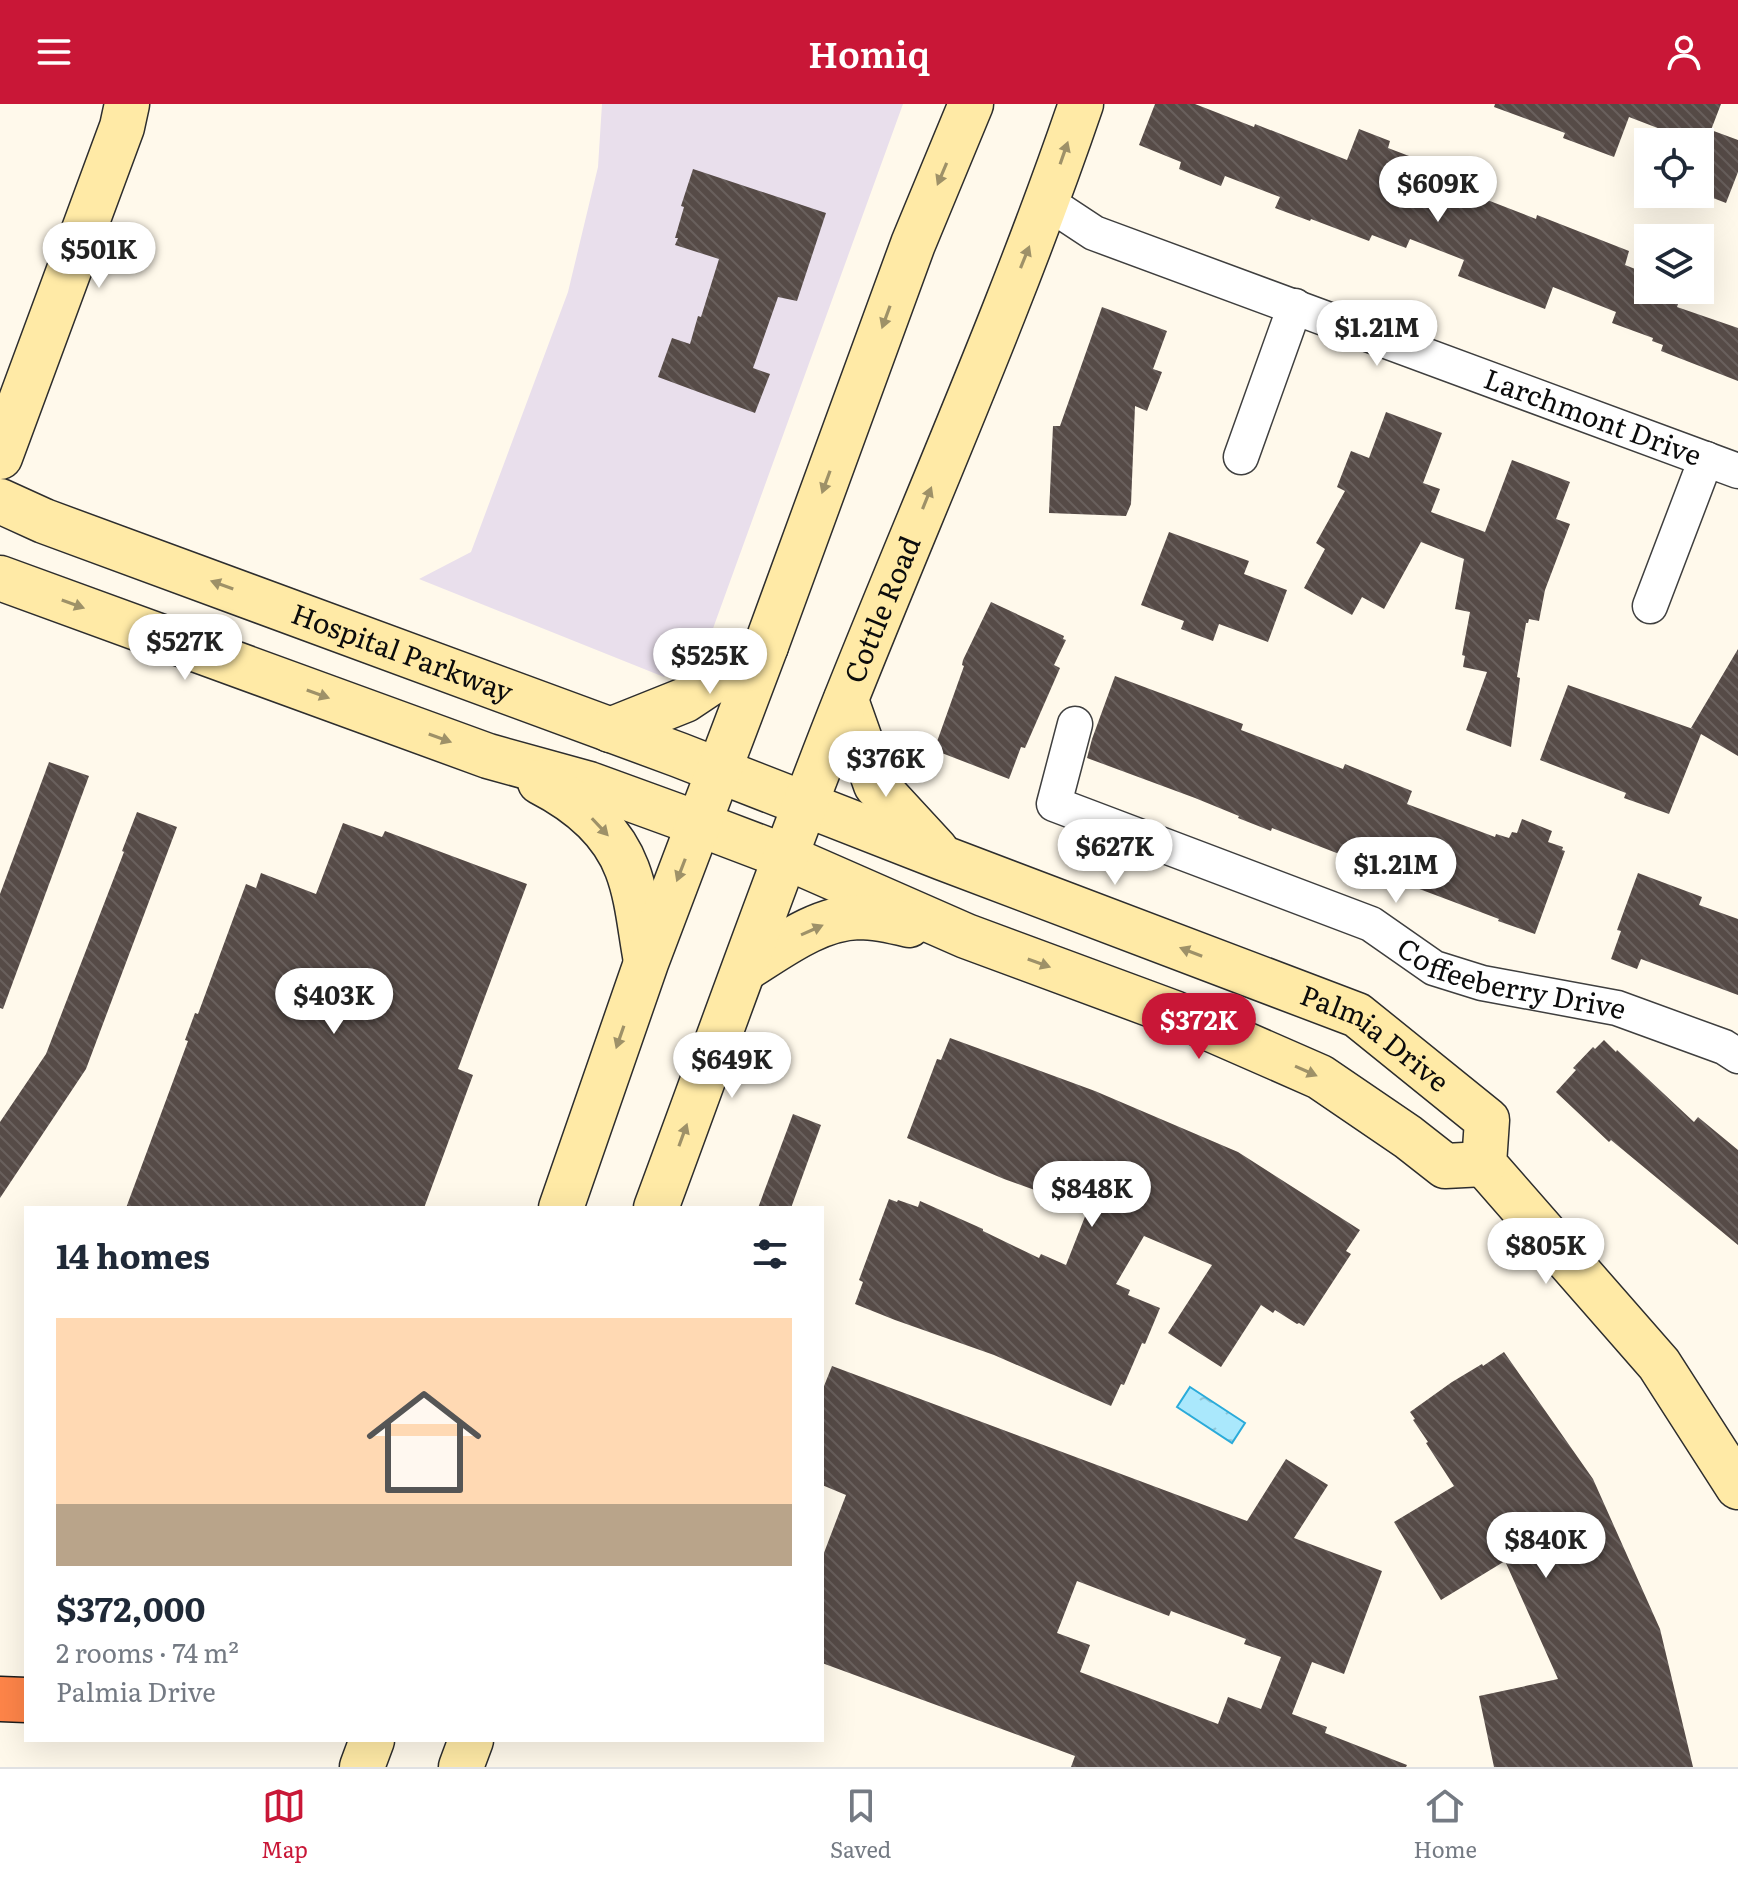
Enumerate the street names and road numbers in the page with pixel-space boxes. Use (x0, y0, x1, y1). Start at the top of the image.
street label: Larchmont Drive (1479, 356, 1708, 475)
street label: Cottle Road (832, 529, 929, 689)
street label: Hospital Parkway (286, 591, 520, 711)
street label: Coffeeberry Drive (1389, 926, 1633, 1029)
street label: Palmia Drive (1295, 972, 1459, 1101)

